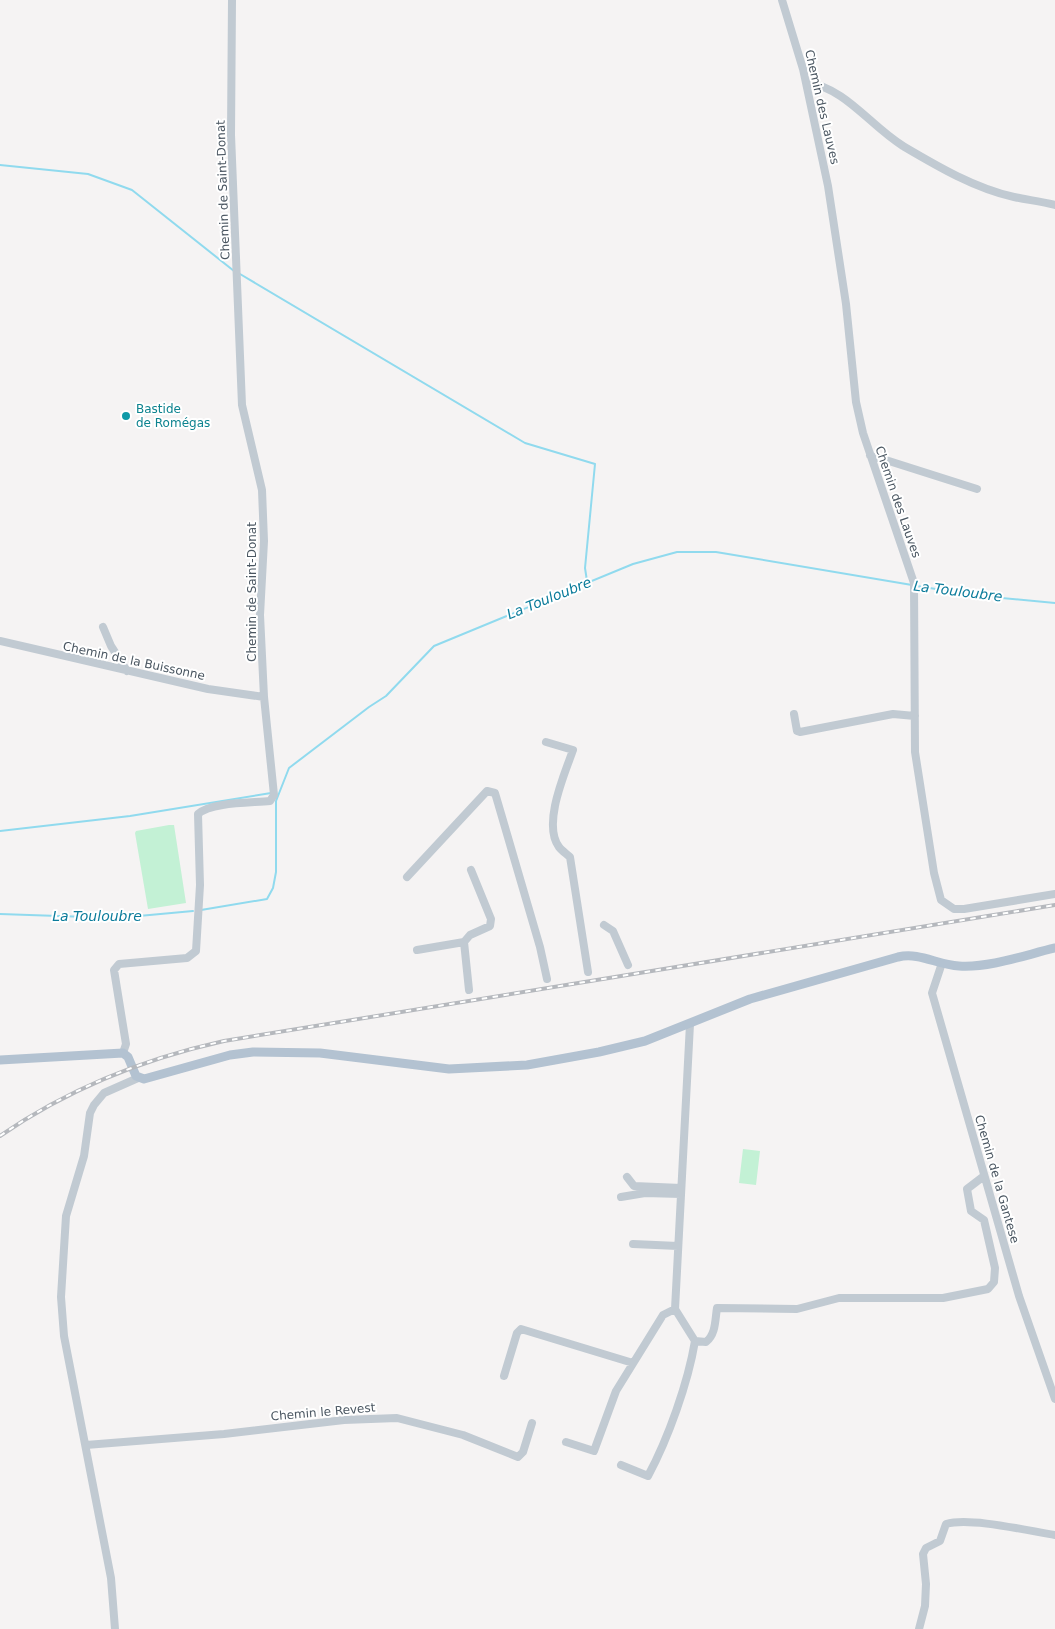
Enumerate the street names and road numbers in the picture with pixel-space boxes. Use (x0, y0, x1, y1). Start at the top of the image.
street label: Chemin des Lauves (802, 48, 842, 166)
street label: Chemin de Saint-Donat (214, 120, 232, 260)
street label: Chemin des Lauves (872, 444, 924, 560)
street label: Chemin de Saint-Donat (245, 522, 259, 662)
street label: Chemin de la Buissonne (62, 639, 206, 683)
street label: Chemin de la Gantese (972, 1113, 1022, 1245)
street label: Chemin le Revest (270, 1400, 376, 1424)

